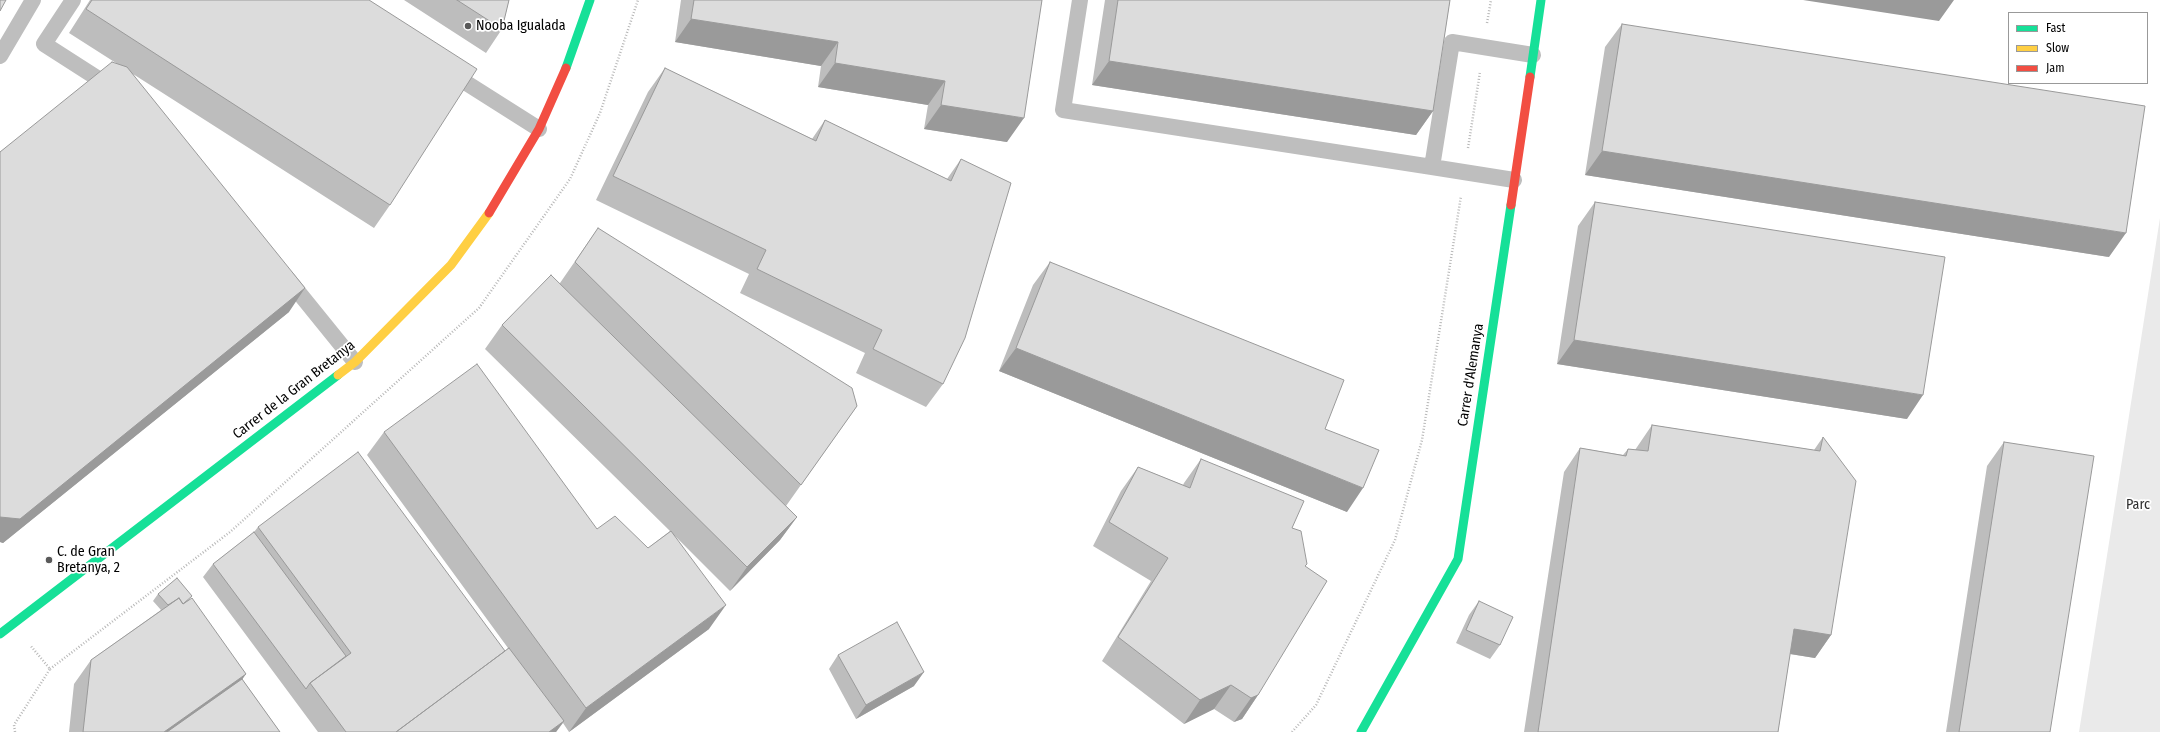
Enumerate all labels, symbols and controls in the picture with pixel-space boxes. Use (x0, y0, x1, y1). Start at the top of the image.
legend (2008, 12, 2148, 84)
place label: Nooba Igualada (476, 18, 566, 34)
marker: Nooba Igualada (463, 21, 473, 31)
text: Fast (2046, 21, 2065, 35)
text: Slow (2046, 41, 2069, 55)
text: Jam (2046, 61, 2064, 75)
street label: Carrer d'Alemanya (1455, 322, 1487, 428)
street label: Carrer de la Gran Bretanya (230, 337, 358, 443)
park label: Parc (2126, 497, 2150, 513)
place label: C. de Gran Bretanya, 2 (57, 544, 120, 576)
marker: C. de Gran Bretanya, 2 (44, 555, 54, 565)

